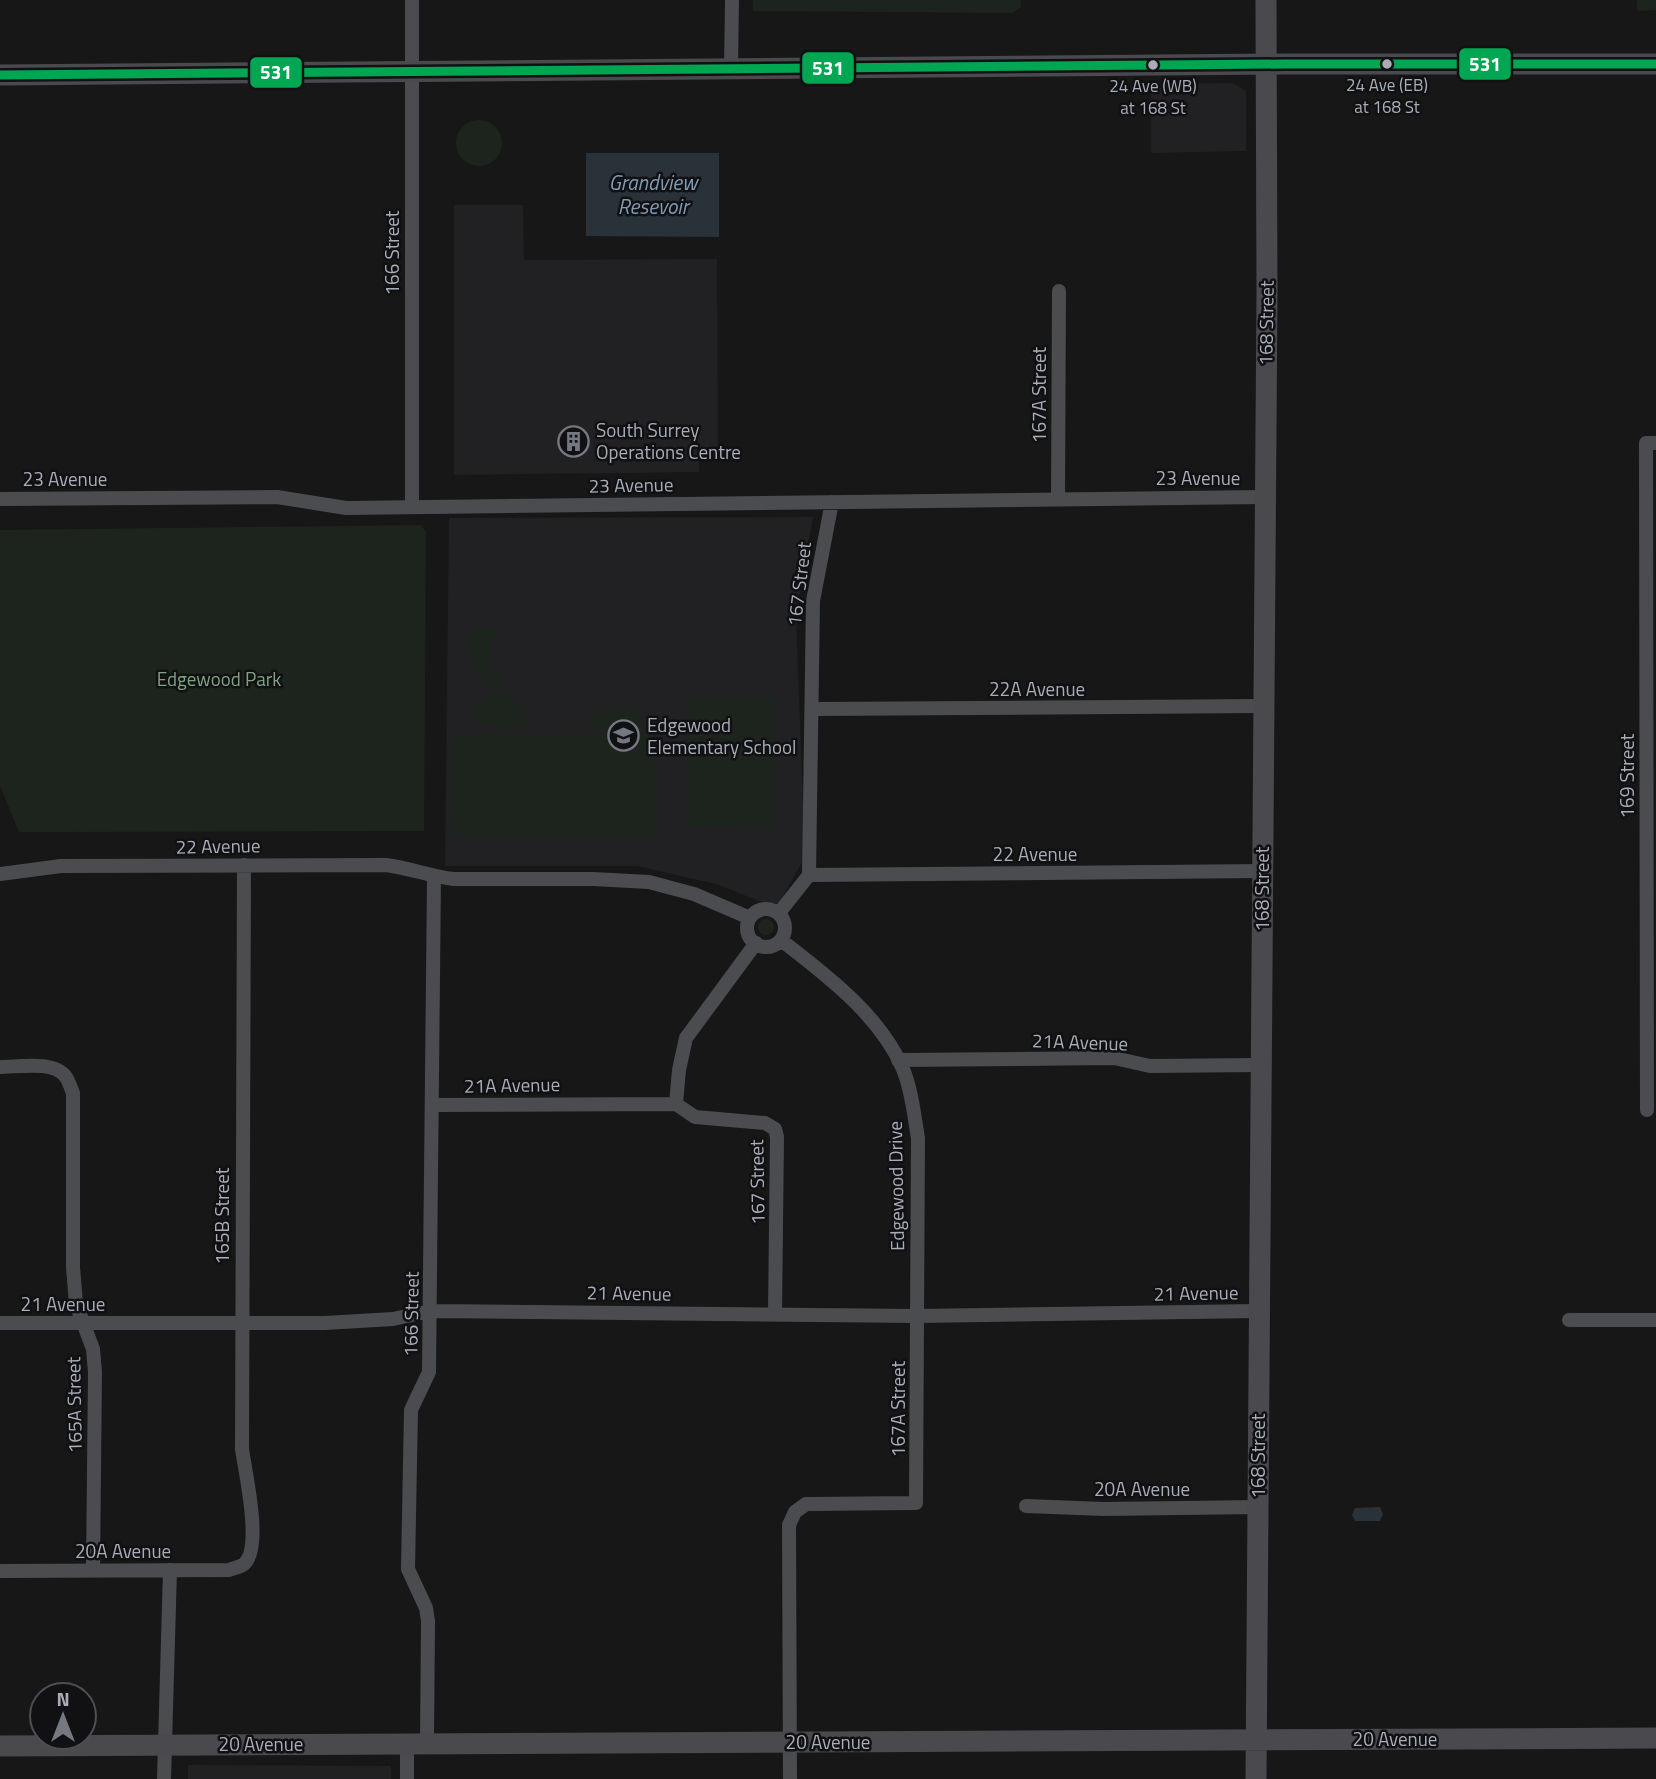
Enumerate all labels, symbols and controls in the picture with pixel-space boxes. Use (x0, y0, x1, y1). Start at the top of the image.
line badge: 531 (1458, 47, 1512, 81)
text: 531 (1469, 49, 1501, 78)
line badge: 531 (801, 51, 855, 85)
text: 531 (812, 53, 844, 82)
line badge: 531 (249, 56, 303, 89)
text: 531 (260, 57, 292, 86)
marker: 24 Ave (EB) at 168 St (1380, 57, 1394, 71)
marker: 24 Ave (WB) at 168 St (1146, 58, 1160, 72)
place label: 24 Ave (EB) at 168 St (1346, 72, 1428, 120)
place label: 24 Ave (WB) at 168 St (1109, 73, 1197, 121)
water label: Grandview Resevoir (609, 166, 700, 222)
street label: 166 Street (377, 210, 406, 296)
street label: 168 Street (1250, 280, 1281, 366)
street label: 167A Street (1024, 346, 1053, 443)
place label: South Surrey Operations Centre (596, 415, 741, 466)
building icon: South Surrey Operations Centre (556, 424, 590, 458)
street label: 23 Avenue (1156, 463, 1240, 492)
street label: 23 Avenue (23, 464, 107, 493)
street label: 23 Avenue (588, 469, 674, 500)
street label: 167 Street (779, 540, 818, 628)
park label: Edgewood Park (157, 664, 281, 693)
street label: 22A Avenue (989, 674, 1085, 703)
place label: Edgewood Elementary School (647, 710, 796, 761)
school or university icon: Edgewood Elementary School (607, 719, 641, 753)
street label: 169 Street (1612, 733, 1641, 819)
street label: 22 Avenue (175, 830, 261, 861)
street label: 22 Avenue (993, 839, 1077, 868)
street label: 168 Street (1247, 846, 1276, 932)
street label: 21A Avenue (1031, 1025, 1129, 1058)
street label: 21A Avenue (464, 1069, 560, 1100)
street label: Edgewood Drive (880, 1121, 911, 1251)
street label: 167 Street (741, 1139, 772, 1225)
street label: 165B Street (207, 1167, 236, 1264)
street label: 166 Street (395, 1271, 426, 1357)
street label: 21 Avenue (586, 1277, 672, 1308)
street label: 21 Avenue (1153, 1277, 1239, 1308)
street label: 21 Avenue (21, 1289, 105, 1318)
street label: 165A Street (58, 1356, 89, 1453)
street label: 167A Street (883, 1360, 912, 1457)
street label: 168 Street (1243, 1413, 1272, 1499)
street label: 20A Avenue (1094, 1474, 1190, 1503)
street label: 20A Avenue (75, 1536, 171, 1565)
north arrow (28, 1681, 98, 1751)
text: N (56, 1684, 70, 1713)
street label: 20 Avenue (1353, 1724, 1437, 1753)
street label: 20 Avenue (786, 1727, 870, 1756)
street label: 20 Avenue (219, 1729, 303, 1758)

